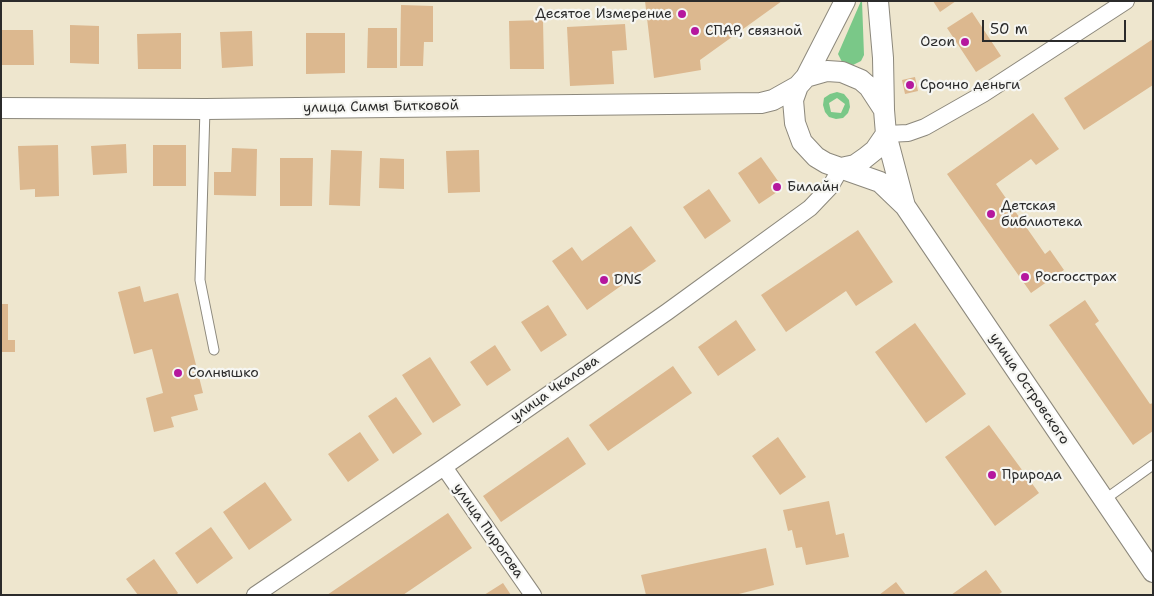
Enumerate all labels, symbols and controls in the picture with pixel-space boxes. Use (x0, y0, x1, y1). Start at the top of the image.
place label: Десятое Измерение (535, 6, 672, 22)
marker: Десятое Измерение (676, 8, 688, 20)
scale bar (984, 10, 1128, 42)
text: 50 m (990, 19, 1028, 39)
place label: СПАР, связной (705, 23, 802, 39)
marker: СПАР, связной (689, 25, 701, 37)
place label: Ozon (920, 34, 955, 50)
marker: Ozon (959, 36, 971, 48)
place label: Срочно деньги (920, 77, 1020, 93)
marker: Срочно деньги (904, 79, 916, 91)
street label: улица Симы Битковой (303, 97, 459, 117)
place label: Билайн (787, 179, 839, 195)
marker: Билайн (771, 181, 783, 193)
place label: Детская библиотека (1001, 198, 1082, 230)
marker: Детская библиотека (985, 208, 997, 220)
place label: Росгосстрах (1035, 269, 1117, 285)
marker: Росгосстрах (1019, 271, 1031, 283)
place label: DNS (614, 272, 642, 288)
marker: DNS (598, 274, 610, 286)
street label: улица Островского (985, 330, 1073, 448)
street label: улица Чкалова (508, 352, 602, 426)
place label: Солнышко (188, 365, 259, 381)
marker: Солнышко (172, 367, 184, 379)
place label: Природа (1002, 467, 1062, 483)
marker: Природа (986, 469, 998, 481)
street label: улица Пирогова (449, 480, 527, 582)

